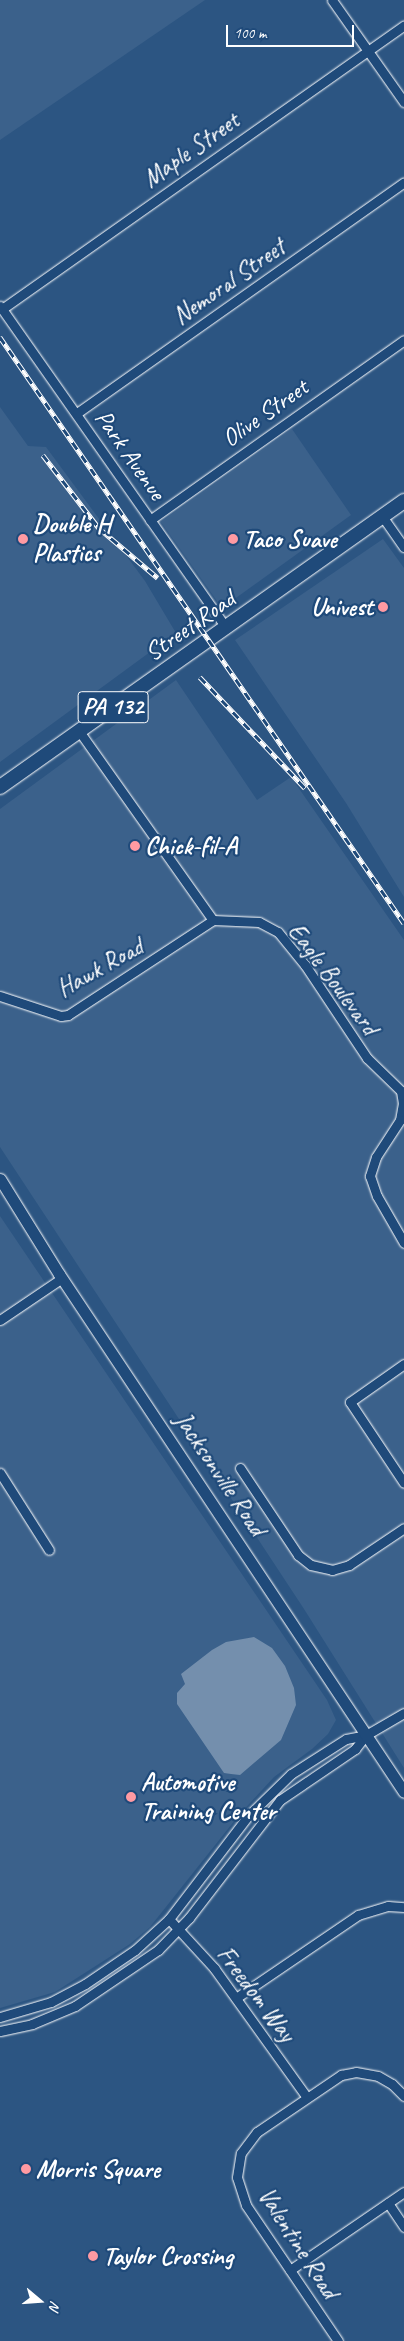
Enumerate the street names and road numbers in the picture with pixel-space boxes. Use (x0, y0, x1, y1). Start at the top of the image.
street label: Maple Street (137, 106, 245, 194)
street label: Nemoral Street (167, 232, 291, 332)
street label: Olive Street (216, 372, 314, 454)
street label: Park Avenue (88, 404, 172, 506)
street label: Street Road (139, 584, 241, 668)
road number: PA 132 (77, 686, 149, 729)
street label: Eagle Boulevard (281, 917, 385, 1041)
street label: Hawk Road (51, 931, 149, 1005)
street label: Jacksonville Road (168, 1407, 272, 1541)
street label: Freedom Way (210, 1940, 302, 2048)
street label: Valentine Road (251, 2182, 345, 2304)

